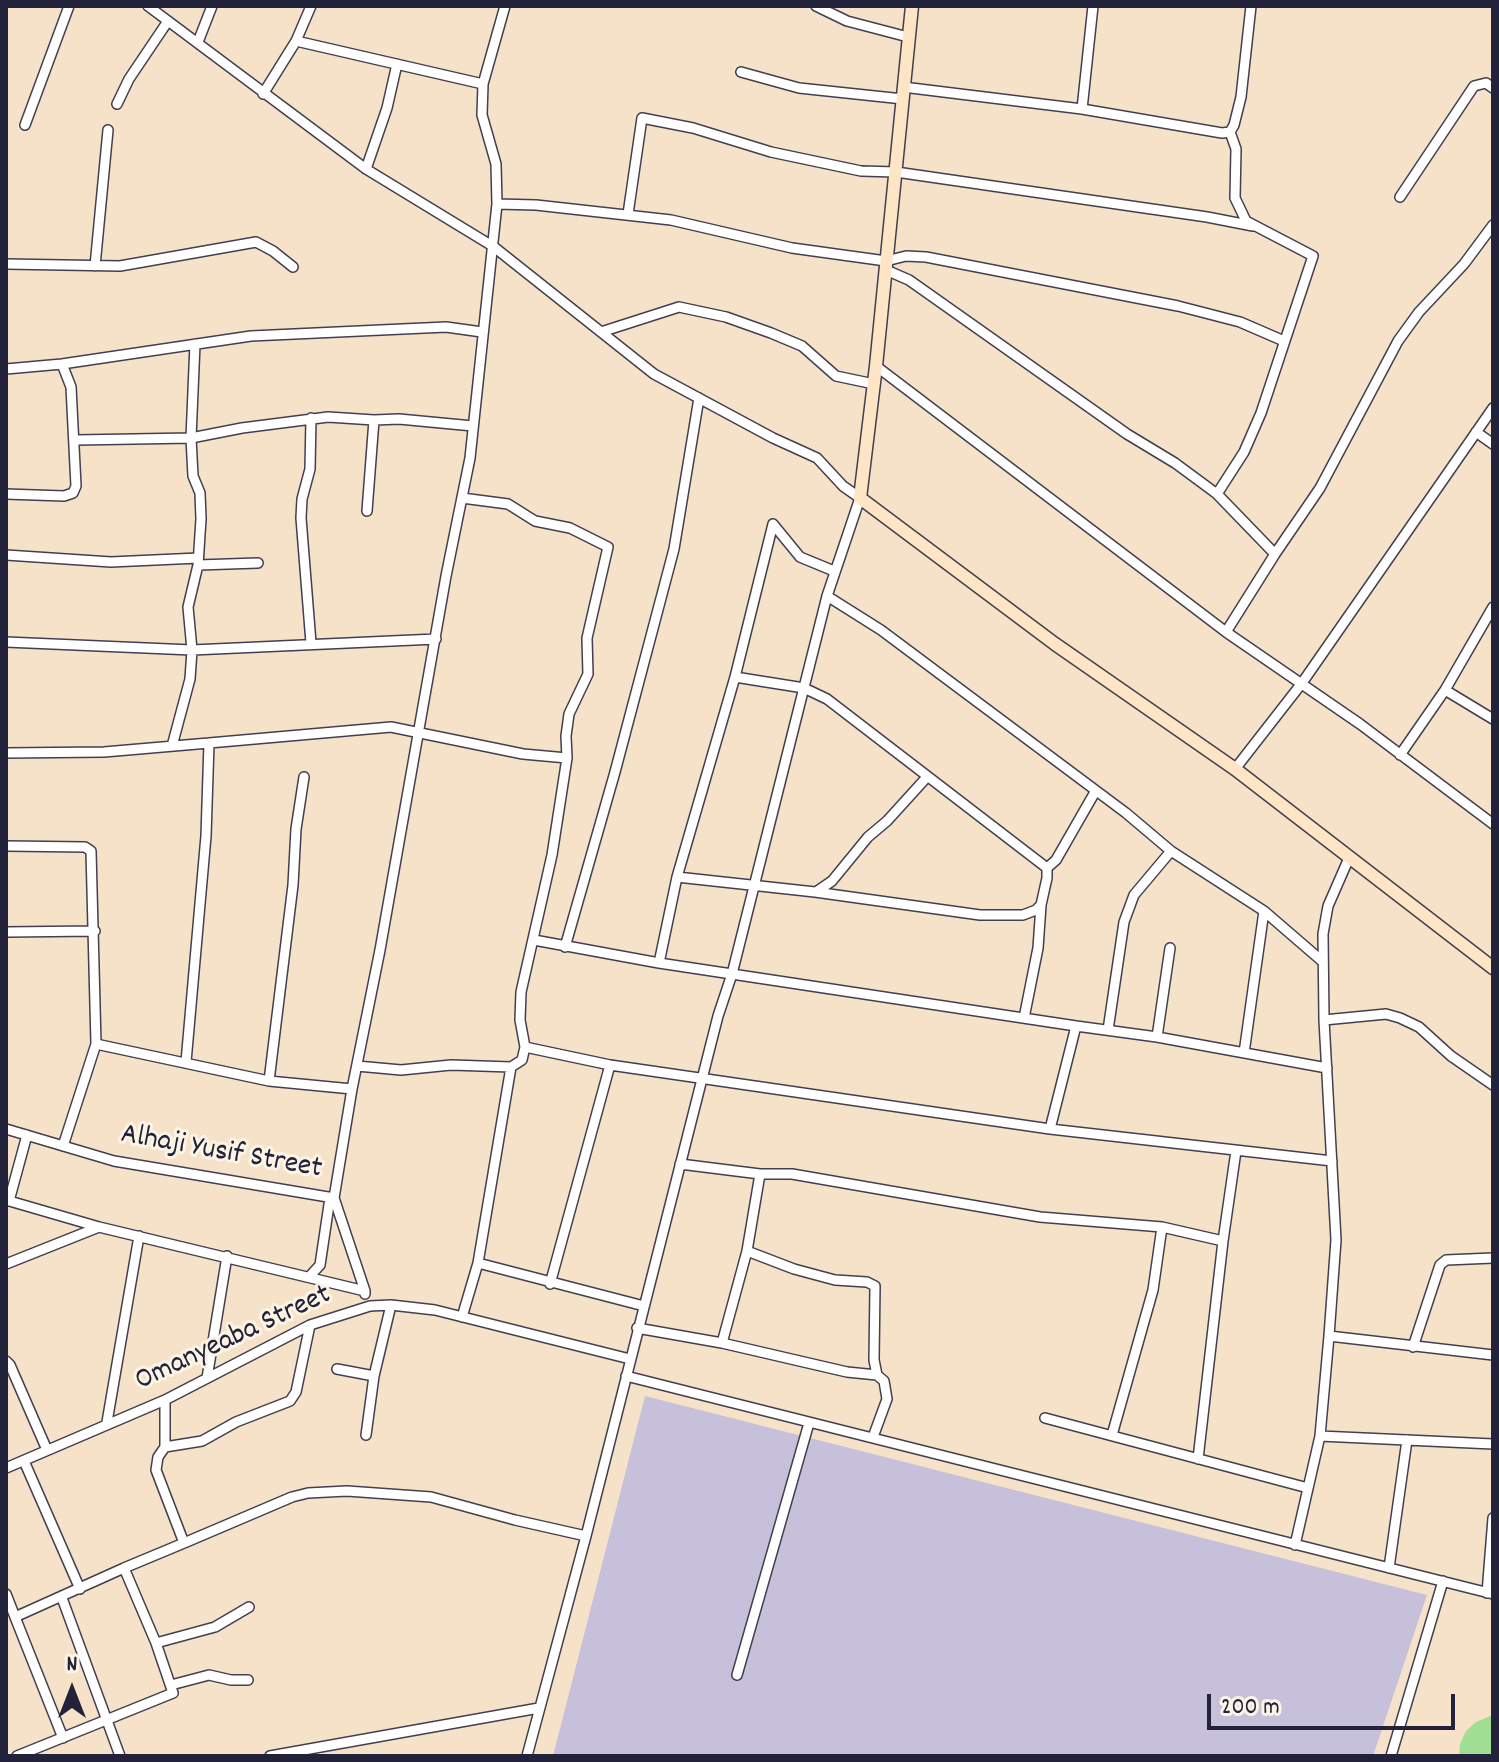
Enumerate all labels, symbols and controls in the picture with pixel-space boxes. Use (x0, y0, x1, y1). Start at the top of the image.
street label: Alhaji Yusif Street (117, 1119, 325, 1189)
street label: Omanyeaba Street (130, 1279, 338, 1401)
north arrow (32, 1650, 112, 1730)
text: N (67, 1650, 77, 1681)
scale bar (1211, 1678, 1459, 1728)
text: 200 m (1221, 1691, 1280, 1725)

